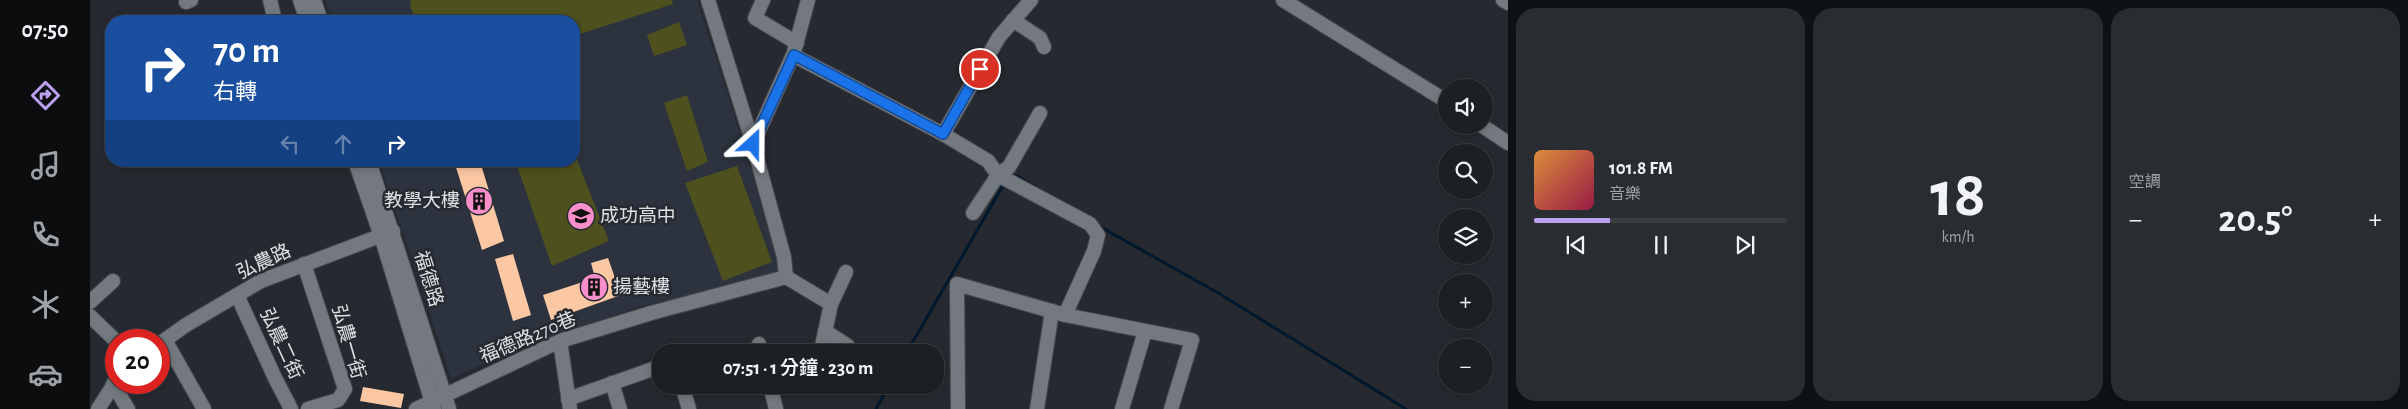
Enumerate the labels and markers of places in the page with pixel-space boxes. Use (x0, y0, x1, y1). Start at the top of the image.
pin (959, 48, 1001, 90)
building icon: 教學大樓 (464, 186, 494, 216)
place label: 教學大樓 (384, 190, 460, 211)
school or university icon: 成功高中 (566, 201, 596, 231)
place label: 成功高中 (600, 205, 676, 226)
building icon: 揚藝樓 (579, 272, 609, 302)
place label: 揚藝樓 (613, 276, 670, 297)

